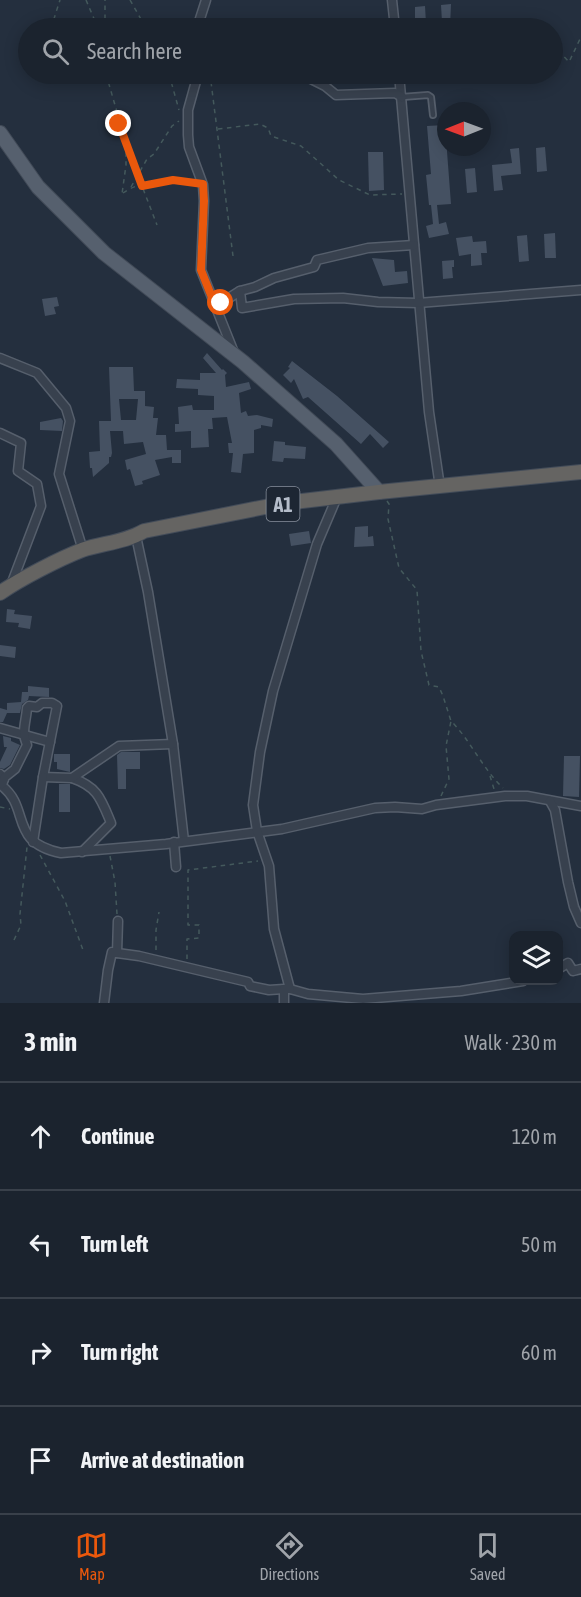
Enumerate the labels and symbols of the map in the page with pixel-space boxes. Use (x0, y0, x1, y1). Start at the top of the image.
north arrow (437, 102, 491, 156)
route end (105, 110, 131, 136)
route start (207, 289, 233, 315)
road number: A1 (266, 487, 300, 521)

